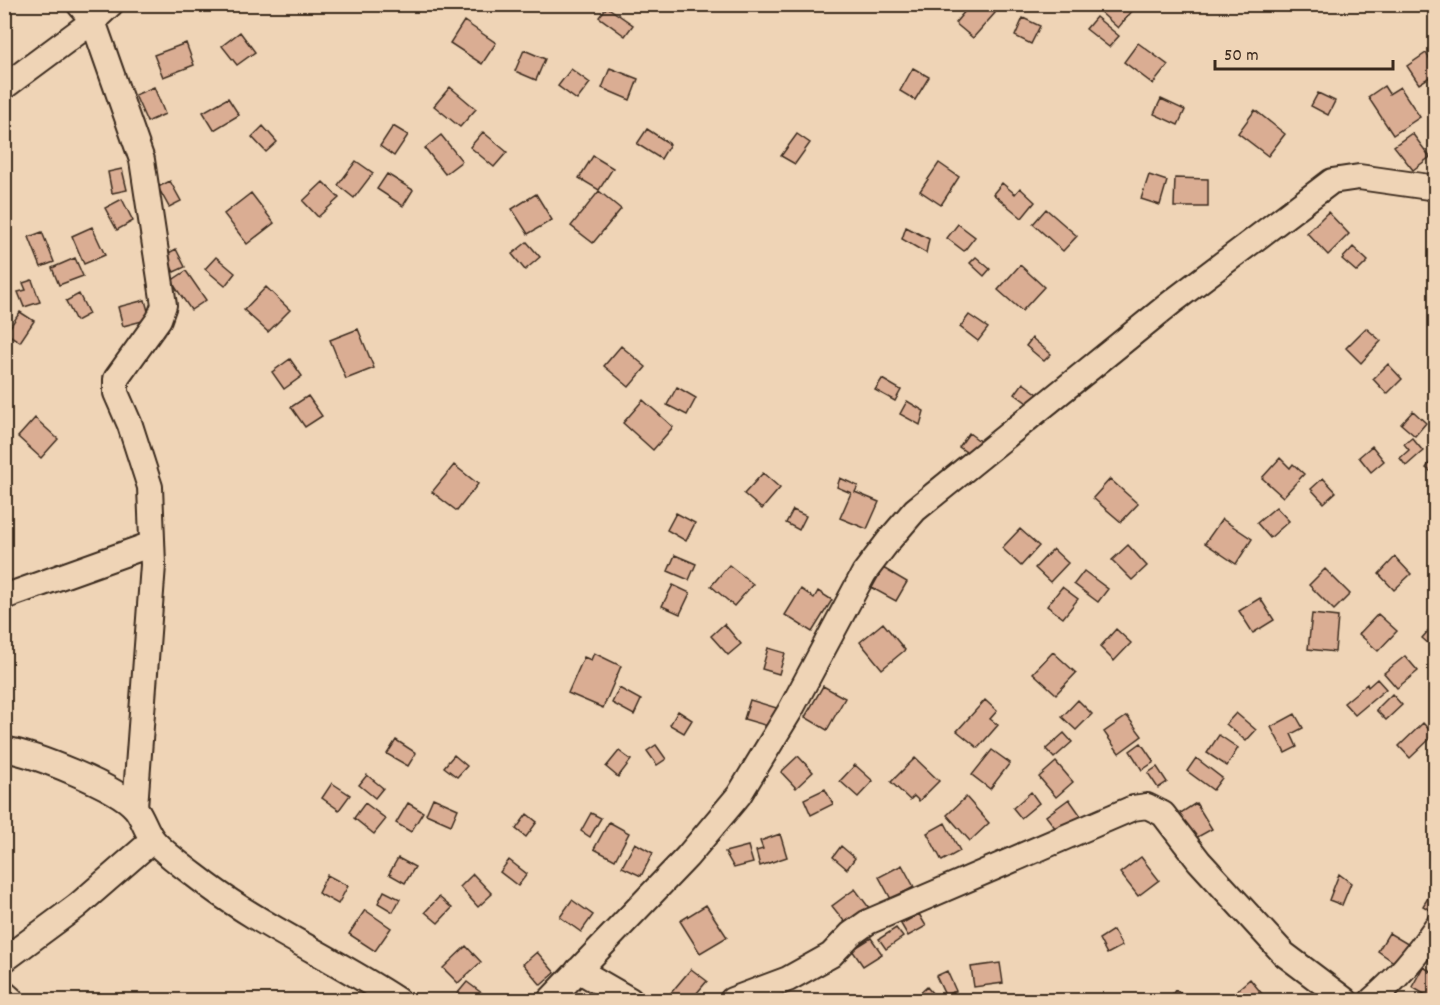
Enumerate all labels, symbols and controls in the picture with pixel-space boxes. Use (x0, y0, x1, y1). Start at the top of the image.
scale bar (1215, 33, 1394, 71)
text: 50 m (1224, 44, 1259, 69)

